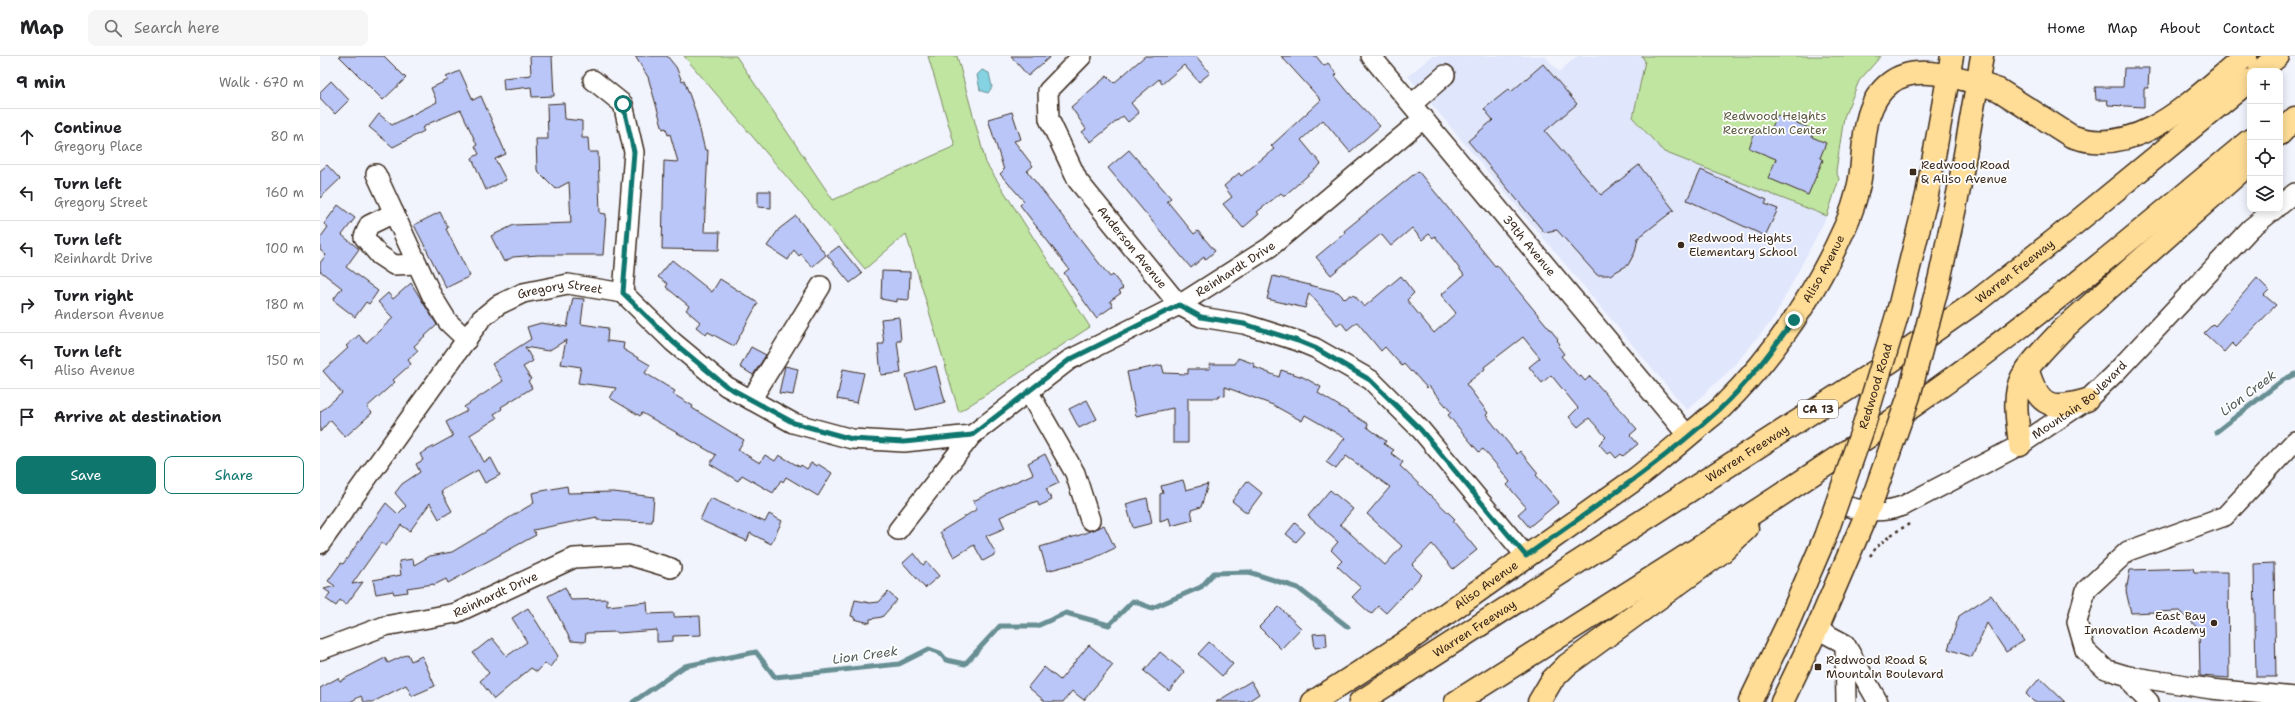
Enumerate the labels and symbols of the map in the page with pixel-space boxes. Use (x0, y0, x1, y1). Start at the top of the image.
route start (614, 95, 632, 113)
park label: Redwood Heights Recreation Center (1723, 108, 1828, 138)
place label: Redwood Road & Aliso Avenue (1921, 157, 2010, 187)
marker: Redwood Road & Aliso Avenue (1908, 167, 1918, 177)
street label: Anderson Avenue (1094, 203, 1171, 292)
street label: 39th Avenue (1499, 212, 1560, 280)
place label: Redwood Heights Elementary School (1689, 230, 1797, 260)
street label: Aliso Avenue (1799, 232, 1848, 306)
street label: Warren Freeway (1972, 235, 2057, 307)
street label: Reinhardt Drive (1193, 238, 1279, 300)
marker: Redwood Heights Elementary School (1676, 240, 1686, 250)
street label: Gregory Street (514, 276, 604, 303)
route end (1785, 311, 1803, 329)
street label: Redwood Road (1855, 341, 1896, 431)
street label: Mountain Boulevard (2029, 357, 2131, 443)
water label: Lion Creek (2217, 366, 2280, 420)
road number: CA 13 (1798, 400, 1838, 418)
street label: Warren Freeway (1703, 421, 1792, 486)
street label: Aliso Avenue (1451, 557, 1522, 613)
street label: Reinhardt Drive (451, 568, 540, 621)
street label: Warren Freeway (1430, 596, 1519, 661)
place label: East Bay Innovation Academy (2084, 608, 2206, 638)
marker: East Bay Innovation Academy (2209, 618, 2219, 628)
water label: Lion Creek (831, 642, 899, 668)
place label: Redwood Road & Mountain Boulevard (1826, 652, 1944, 682)
marker: Redwood Road & Mountain Boulevard (1813, 662, 1823, 672)

